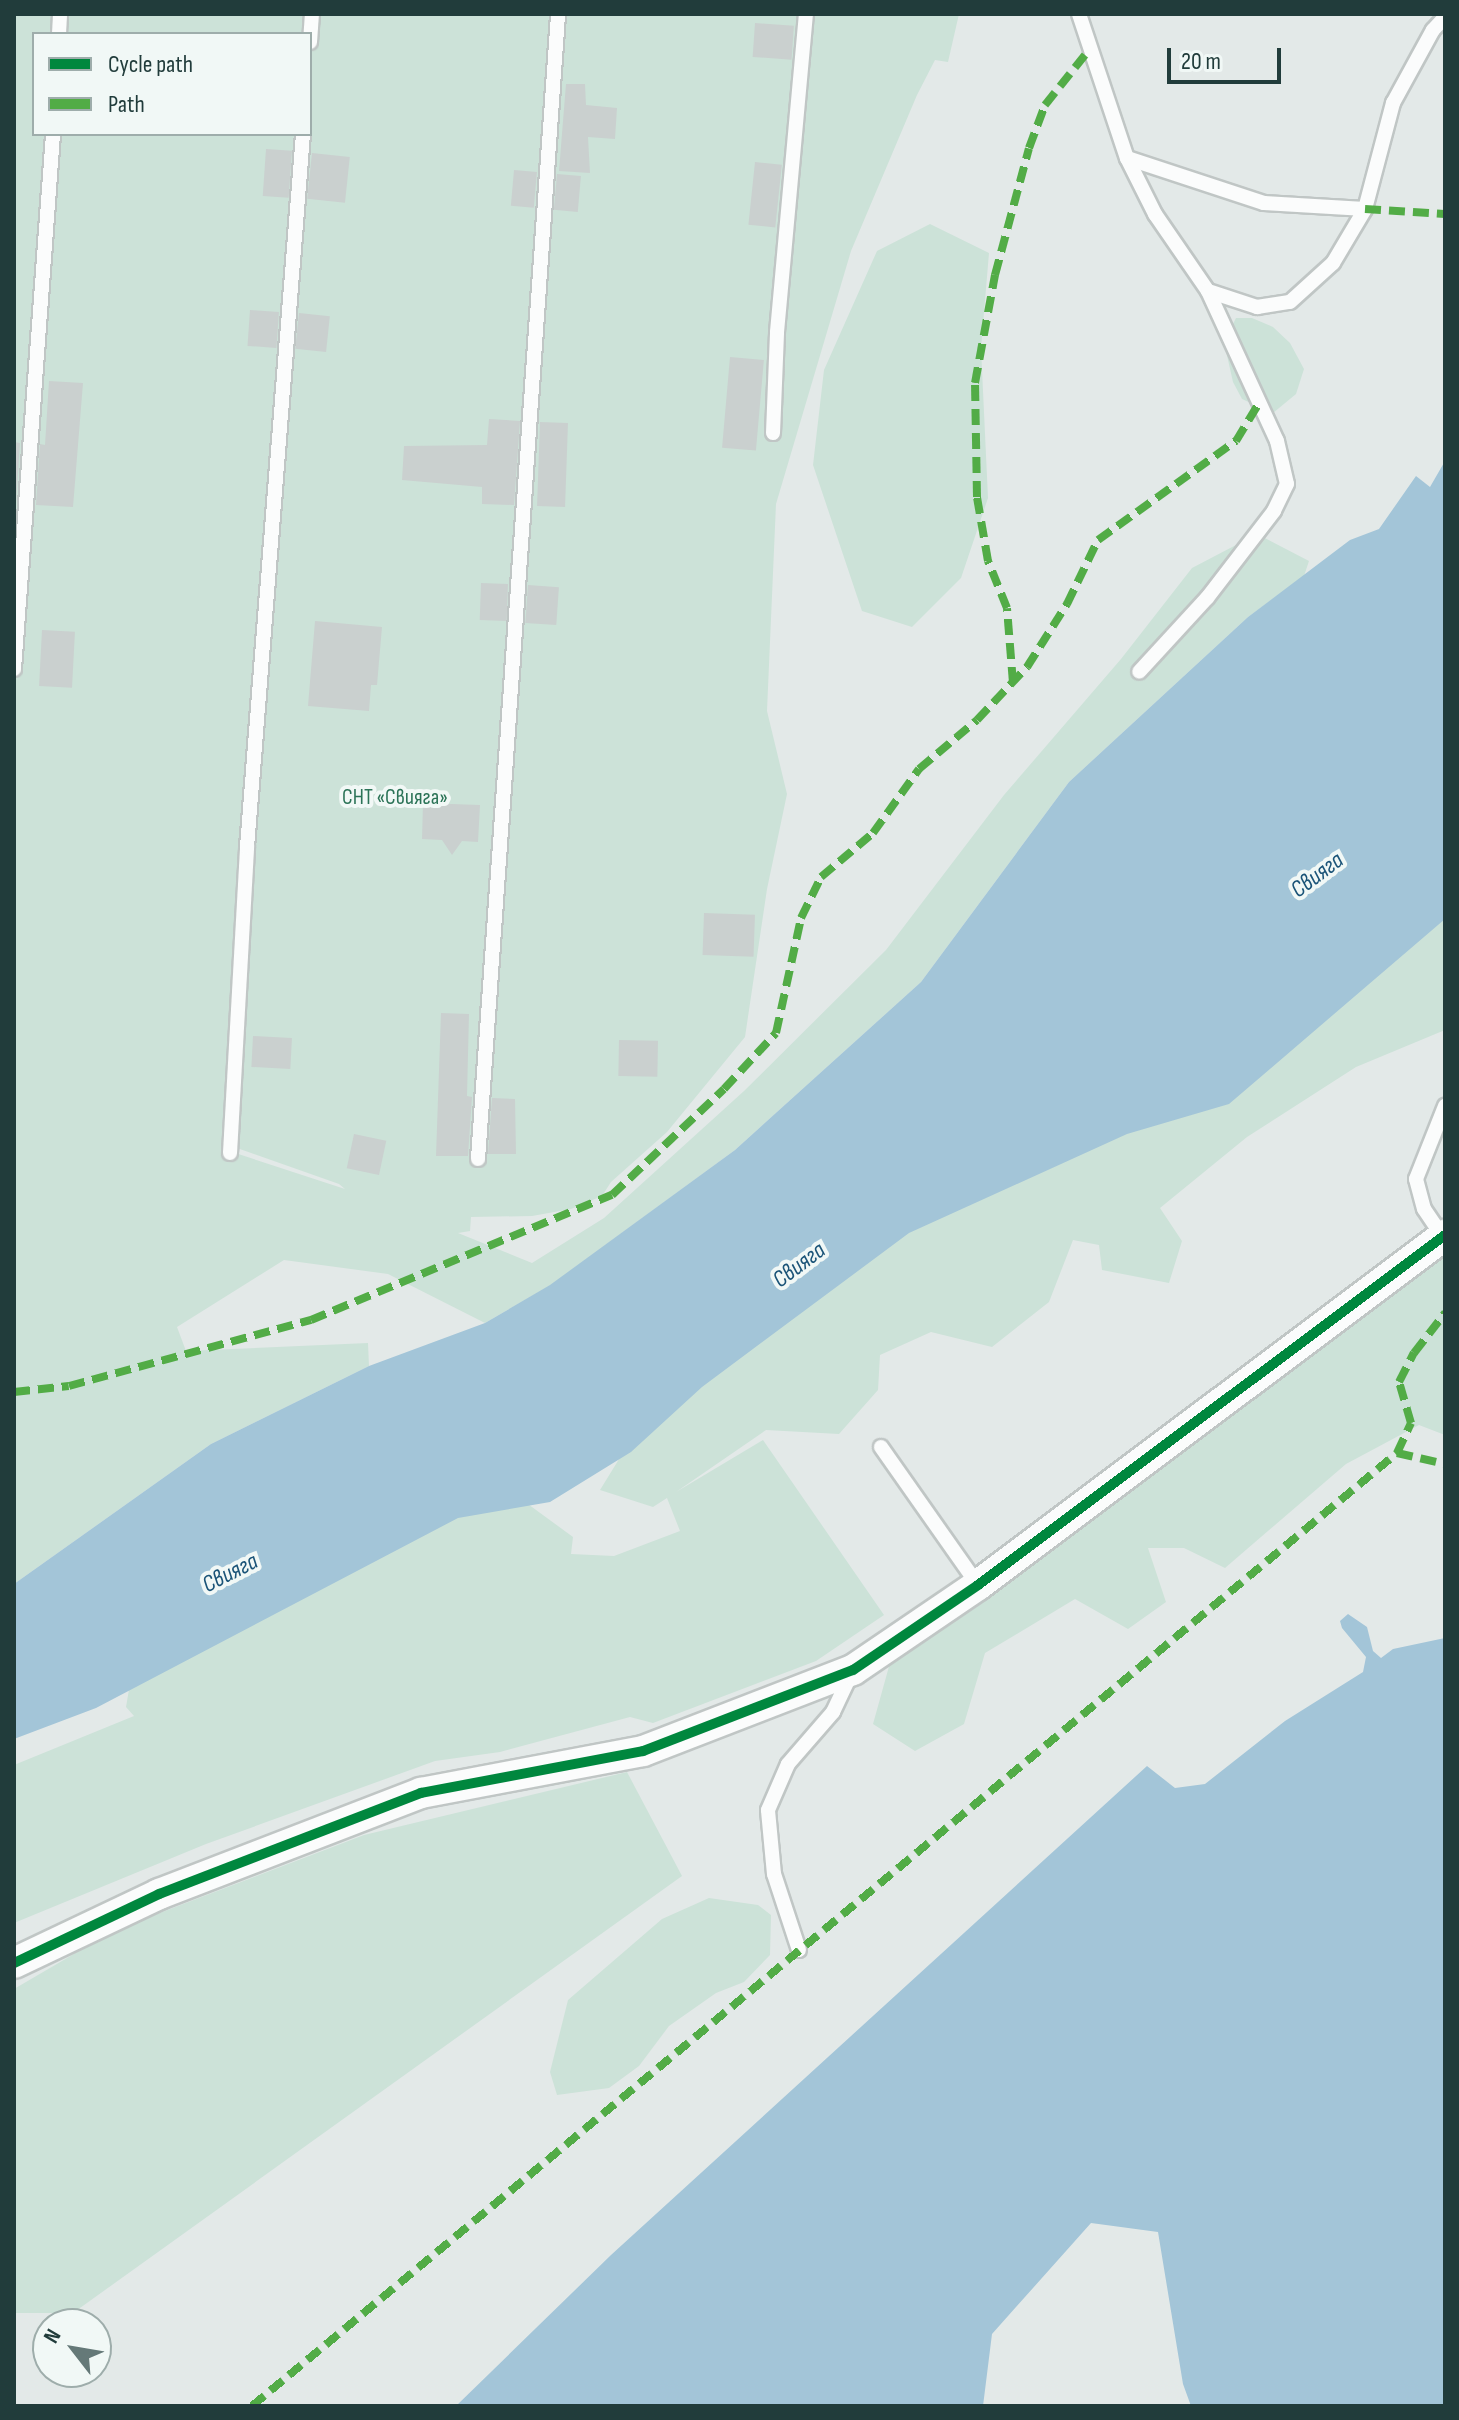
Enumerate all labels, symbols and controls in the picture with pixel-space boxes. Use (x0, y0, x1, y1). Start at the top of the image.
legend (32, 32, 312, 136)
scale bar (1171, 32, 1285, 82)
text: 20 m (1181, 47, 1221, 76)
text: Cycle path (108, 50, 193, 79)
text: Path (108, 90, 145, 119)
park label: СНТ «Свияга» (342, 785, 448, 811)
water label: Свияга (1285, 846, 1349, 904)
water label: Свияга (767, 1236, 831, 1294)
water label: Свияга (197, 1547, 263, 1599)
north arrow (32, 2308, 112, 2388)
text: N (38, 2324, 67, 2348)

